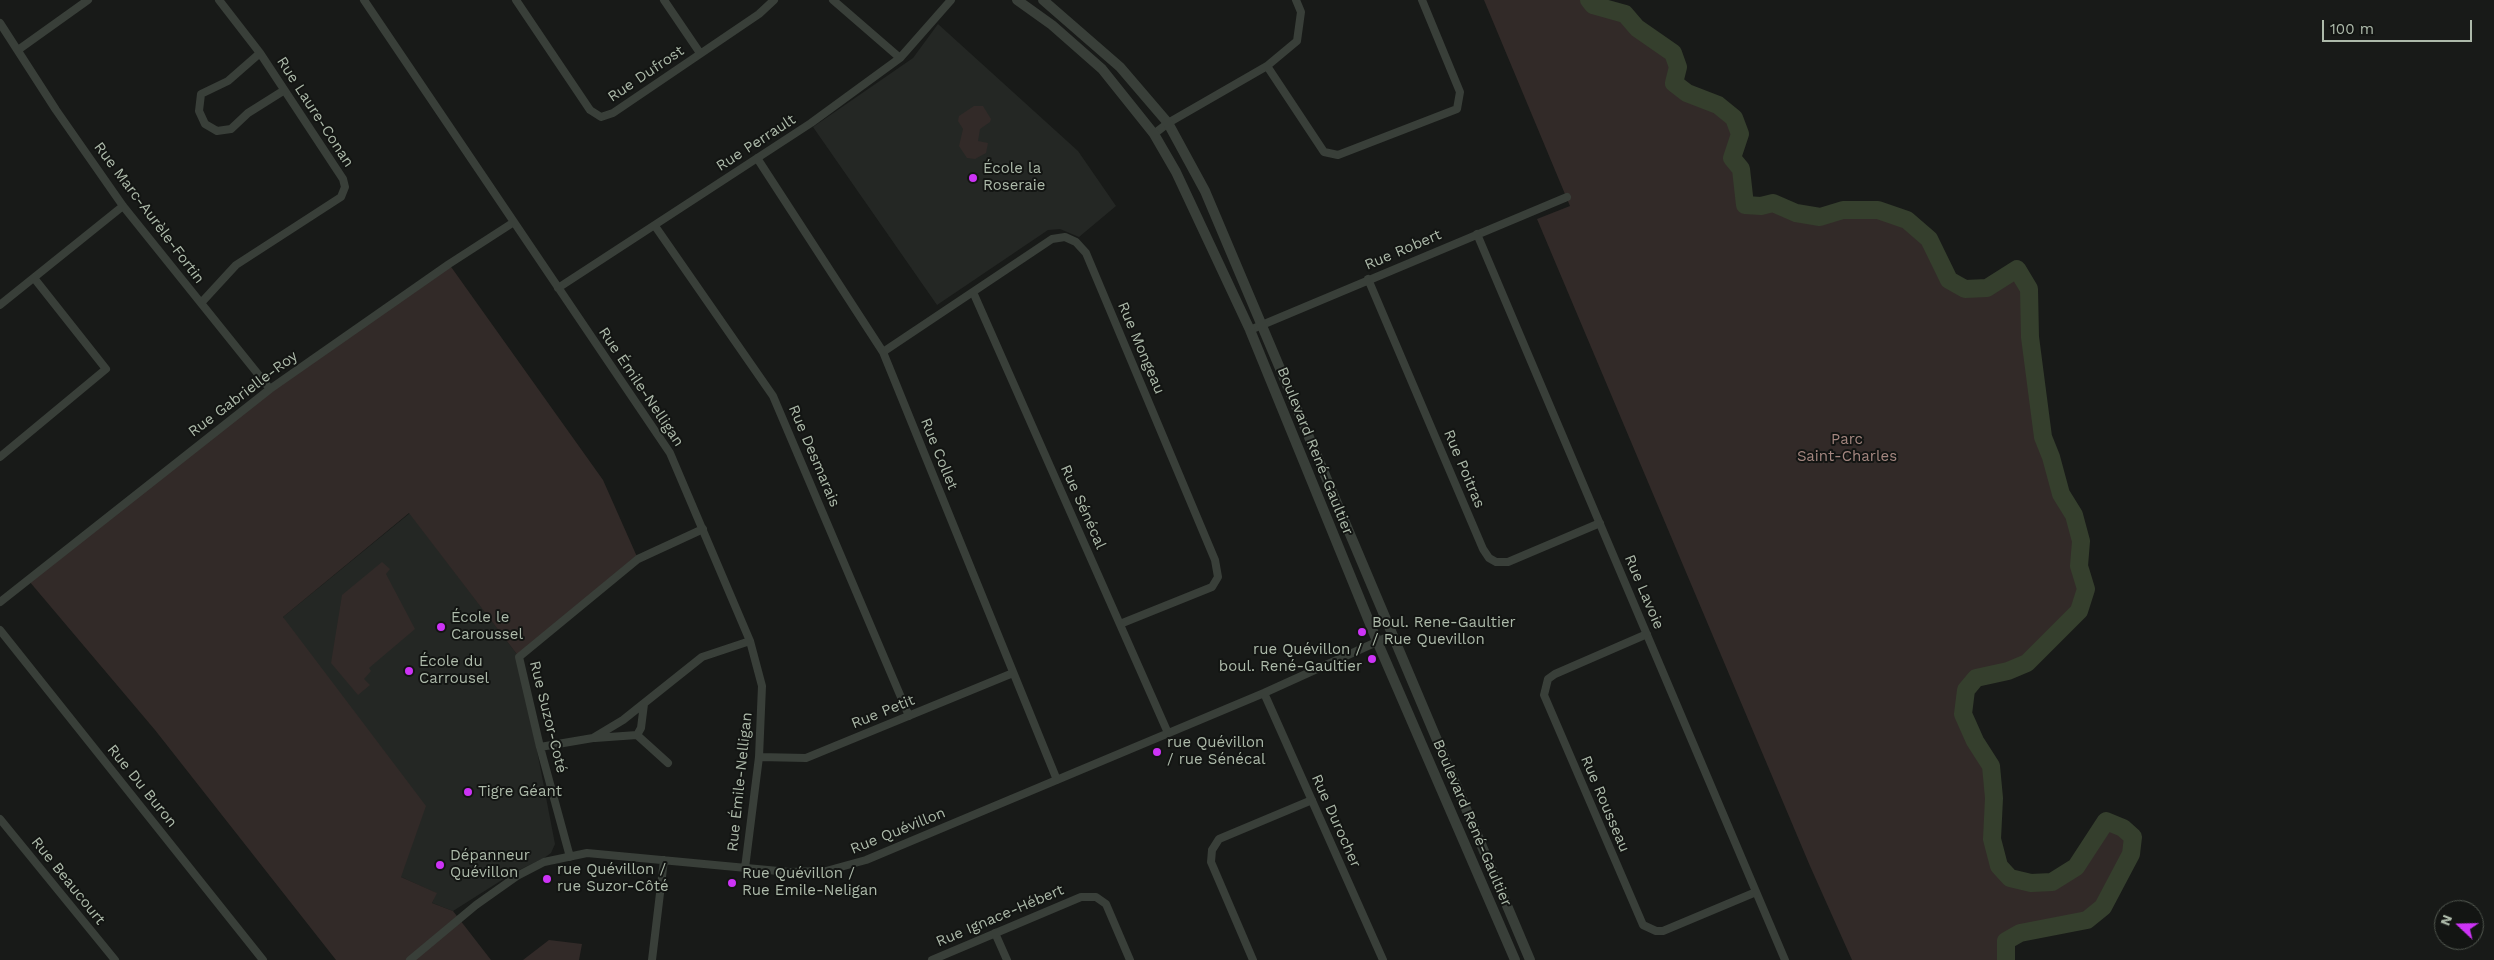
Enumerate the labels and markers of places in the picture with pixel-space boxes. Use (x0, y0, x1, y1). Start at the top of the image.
place label: École la Roseraie (983, 160, 1045, 195)
marker: École la Roseraie (967, 172, 979, 184)
place label: École le Caroussel (451, 609, 523, 644)
place label: Boul. Rene-Gaultier / Rue Quevillon (1372, 614, 1516, 649)
marker: École le Caroussel (435, 621, 447, 633)
marker: Boul. Rene-Gaultier / Rue Quevillon (1356, 626, 1368, 638)
place label: rue Quévillon / boul. René-Gaultier (1219, 641, 1362, 676)
place label: École du Carrousel (419, 653, 489, 688)
marker: rue Quévillon / boul. René-Gaultier (1366, 653, 1378, 665)
marker: École du Carrousel (403, 665, 415, 677)
place label: rue Quévillon / rue Sénécal (1167, 734, 1266, 769)
marker: rue Quévillon / rue Sénécal (1151, 746, 1163, 758)
place label: Tigre Géant (478, 783, 562, 801)
marker: Tigre Géant (462, 786, 474, 798)
place label: Dépanneur Quévillon (450, 847, 530, 882)
marker: Dépanneur Quévillon (434, 859, 446, 871)
place label: rue Quévillon / rue Suzor-Côté (557, 861, 669, 896)
place label: Rue Quévillon / Rue Emile-Neligan (742, 865, 877, 900)
marker: rue Quévillon / rue Suzor-Côté (541, 873, 553, 885)
marker: Rue Quévillon / Rue Emile-Neligan (726, 877, 738, 889)

